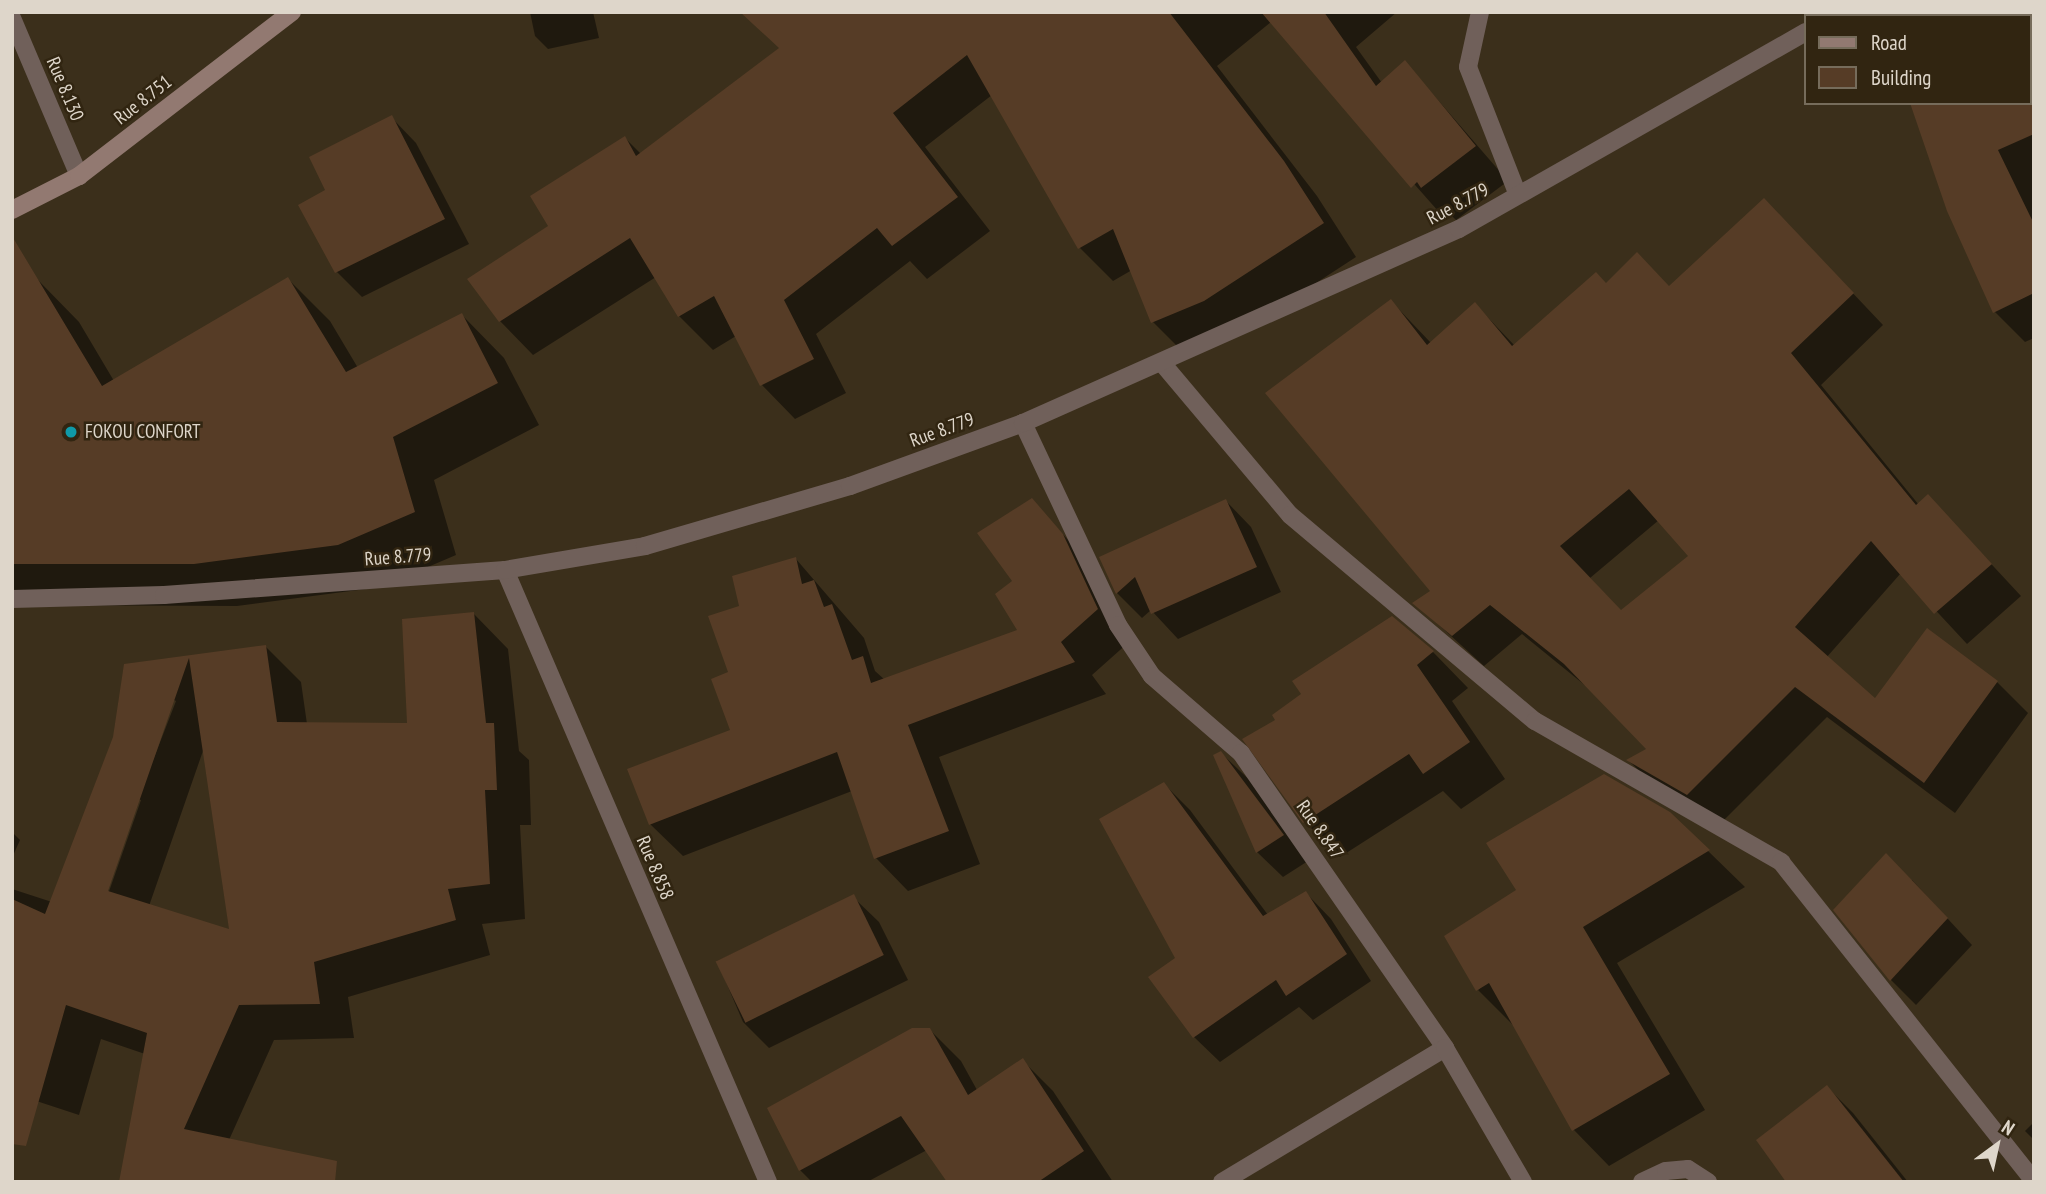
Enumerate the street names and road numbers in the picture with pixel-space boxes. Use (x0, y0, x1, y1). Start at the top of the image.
street label: Rue 8.130 (41, 54, 89, 124)
street label: Rue 8.751 (110, 70, 176, 130)
street label: Rue 8.779 (1423, 178, 1493, 230)
street label: Rue 8.779 (907, 408, 977, 452)
street label: Rue 8.779 (364, 543, 432, 571)
street label: Rue 8.847 (1291, 796, 1349, 864)
street label: Rue 8.858 (631, 833, 679, 903)

